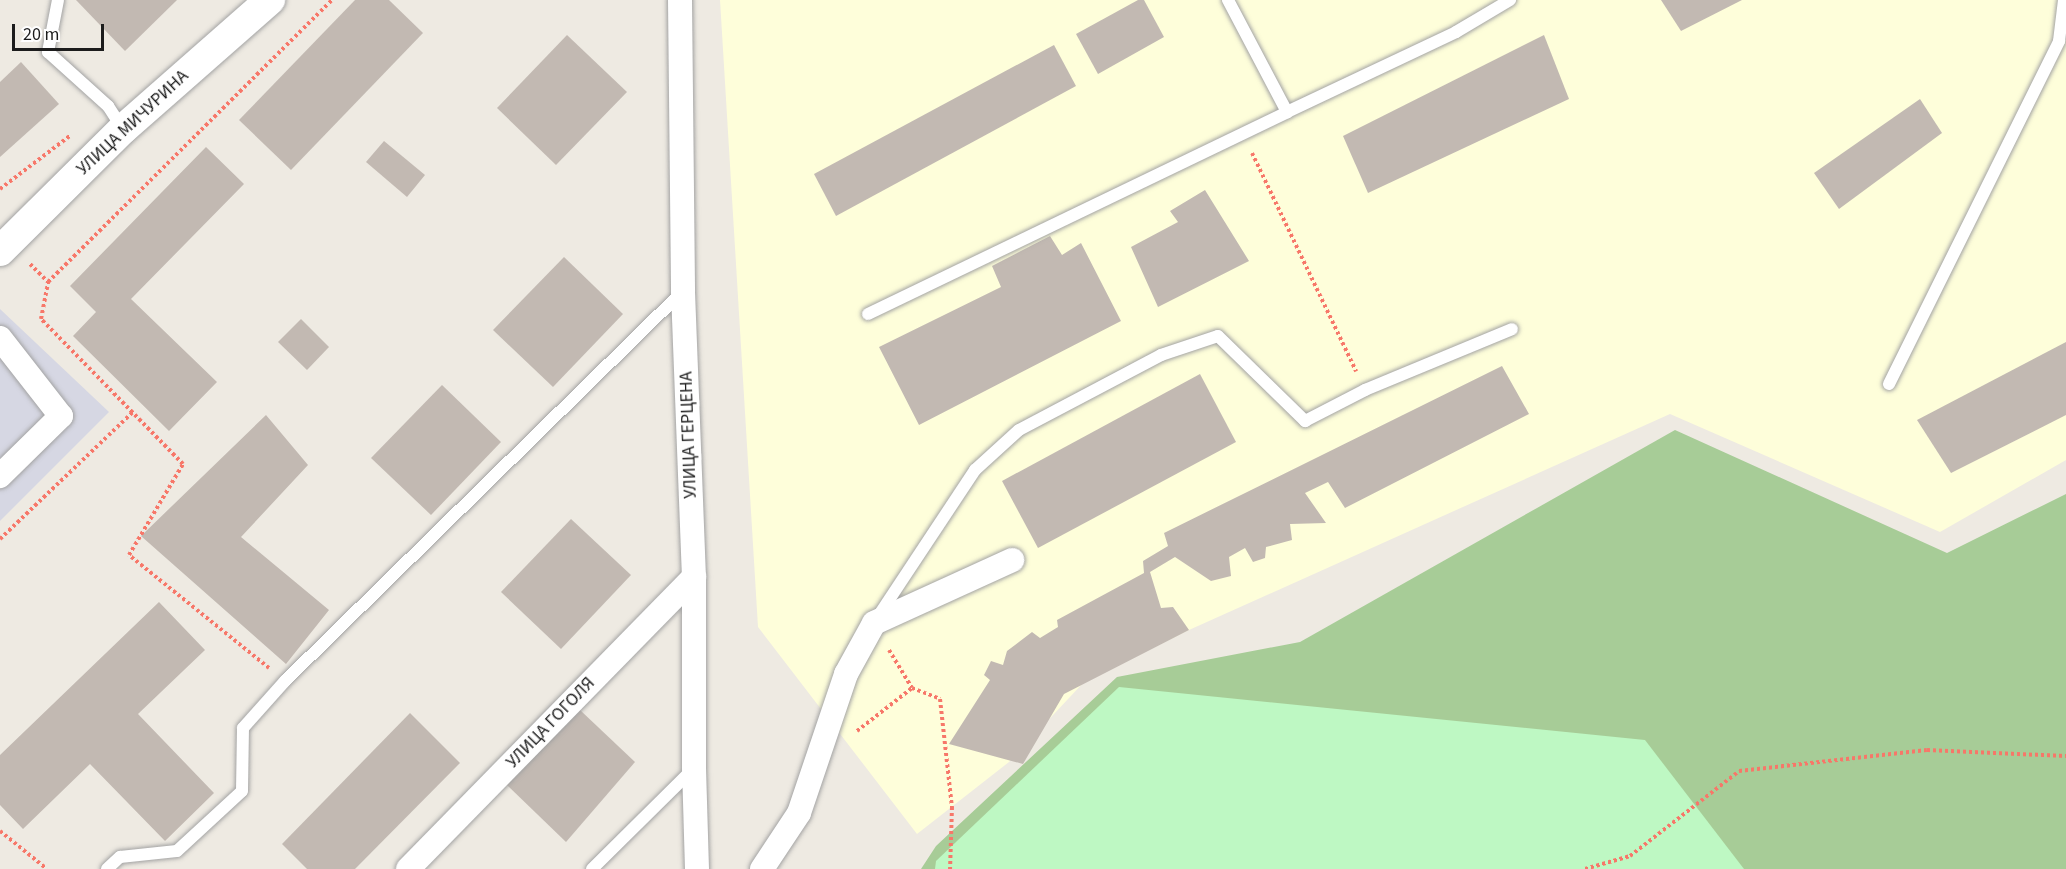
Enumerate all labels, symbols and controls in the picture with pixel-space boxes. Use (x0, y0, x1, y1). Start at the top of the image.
scale bar (15, 12, 106, 50)
text: 20 m (23, 22, 59, 47)
street label: УЛИЦА МИЧУРИНА (73, 66, 193, 180)
street label: УЛИЦА ГЕРЦЕНА (676, 371, 702, 499)
street label: УЛИЦА ГОГОЛЯ (502, 673, 600, 773)

